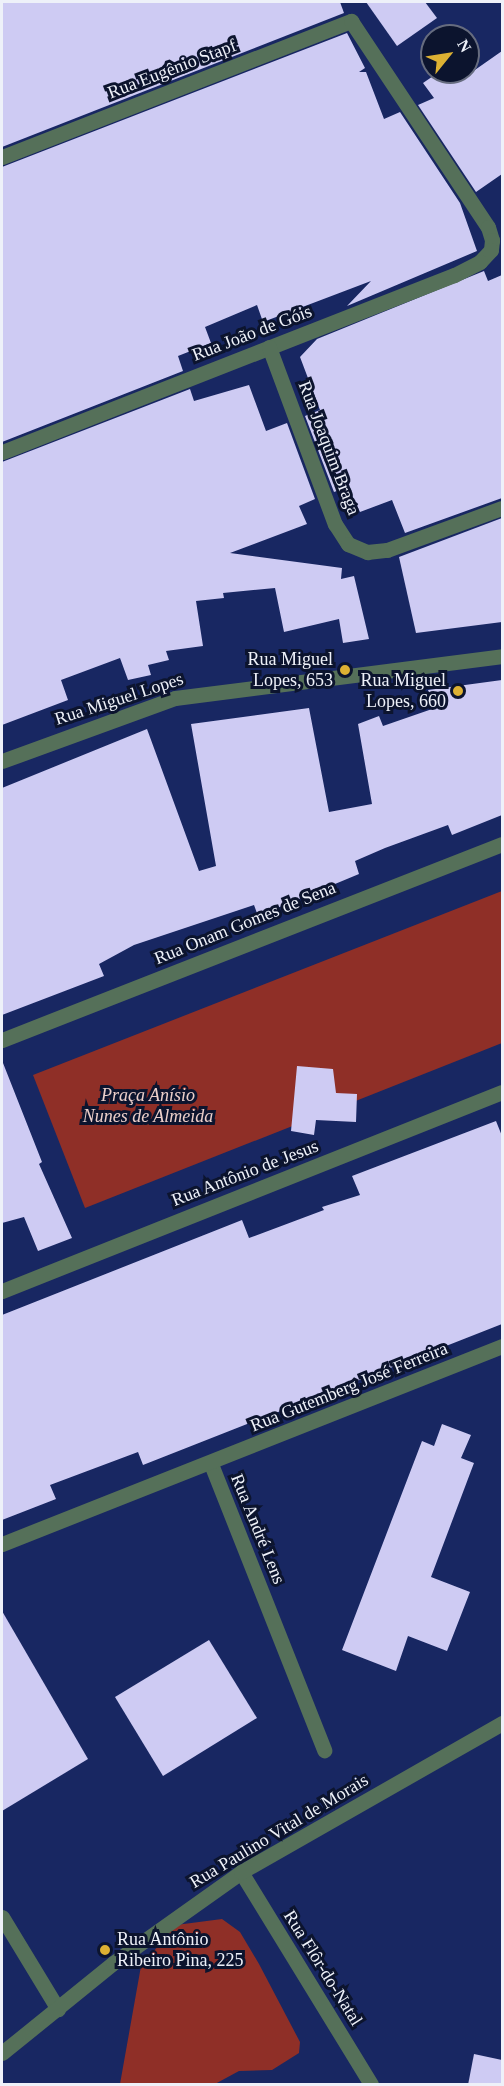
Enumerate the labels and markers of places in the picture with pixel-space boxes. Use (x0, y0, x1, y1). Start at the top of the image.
place label: Rua Miguel Lopes, 653 (248, 649, 333, 692)
marker: Rua Miguel Lopes, 653 (338, 663, 352, 677)
place label: Rua Miguel Lopes, 660 (361, 670, 446, 712)
marker: Rua Miguel Lopes, 660 (451, 684, 465, 698)
place label: Rua Antônio Ribeiro Pina, 225 (117, 1929, 243, 1972)
marker: Rua Antônio Ribeiro Pina, 225 (98, 1943, 112, 1957)

